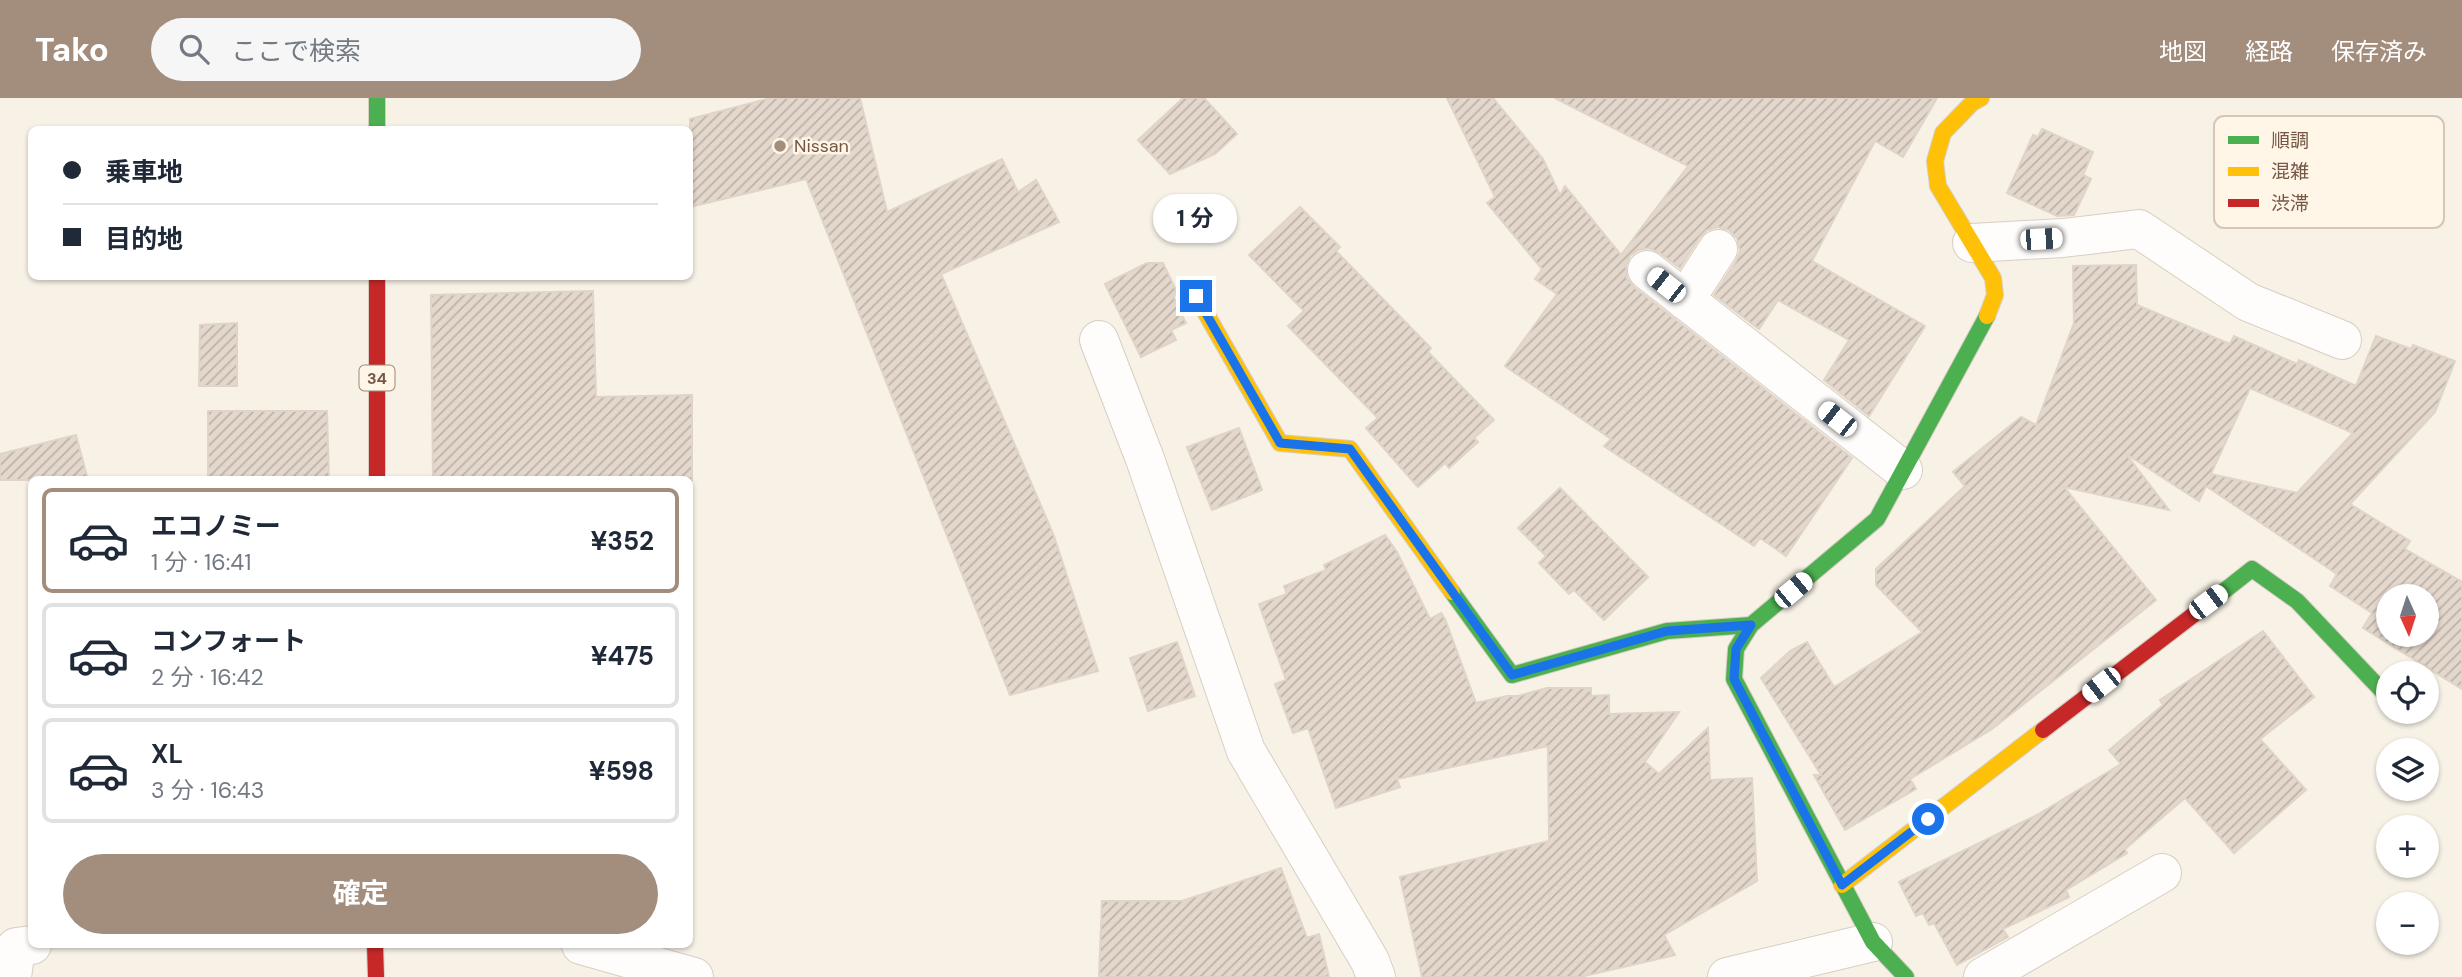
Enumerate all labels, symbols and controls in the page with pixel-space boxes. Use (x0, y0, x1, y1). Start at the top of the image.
search box (151, 18, 641, 81)
text: Tako (35, 28, 109, 71)
icon: search (175, 30, 213, 68)
text: ここで検索 (231, 34, 361, 68)
text: 地図 (2159, 36, 2207, 67)
text: 経路 (2245, 36, 2293, 67)
text: 保存済み (2331, 36, 2427, 67)
legend (2214, 116, 2444, 228)
text: 順調 (2271, 128, 2309, 153)
place label: Nissan (794, 134, 849, 158)
marker: Nissan (772, 138, 788, 154)
text: 乗車地 (105, 155, 183, 189)
text: 混雑 (2271, 159, 2309, 184)
text: 渋滞 (2271, 191, 2309, 216)
callout: 1 分 (1154, 194, 1238, 244)
text: 1 分 (1177, 203, 1213, 233)
text: 目的地 (105, 222, 183, 256)
car (2020, 227, 2063, 251)
car (1643, 264, 1690, 306)
route end (1180, 280, 1212, 312)
road number: 34 (360, 366, 394, 390)
car (1814, 398, 1861, 440)
icon: car (67, 509, 130, 572)
text: エコノミー (151, 509, 281, 543)
text: ¥352 (590, 524, 654, 558)
text: 1 分 · 16:41 (151, 547, 252, 577)
car (1771, 568, 1816, 612)
car (2185, 581, 2232, 623)
north arrow (2376, 584, 2440, 648)
map controls (2376, 584, 2439, 955)
icon: car (67, 624, 130, 687)
text: コンフォート (151, 624, 306, 658)
text: ¥475 (591, 639, 654, 673)
button: locate (2376, 661, 2439, 724)
text: 2 分 · 16:42 (151, 662, 264, 692)
car (2078, 664, 2125, 706)
text: XL (151, 737, 183, 771)
button: layers (2376, 738, 2439, 801)
icon: car (67, 739, 130, 802)
text: ¥598 (589, 754, 654, 788)
text: 3 分 · 16:43 (151, 775, 264, 805)
route start (1912, 803, 1944, 835)
button: + (2376, 815, 2439, 878)
button: 確定 (63, 854, 658, 934)
button: − (2376, 892, 2439, 955)

